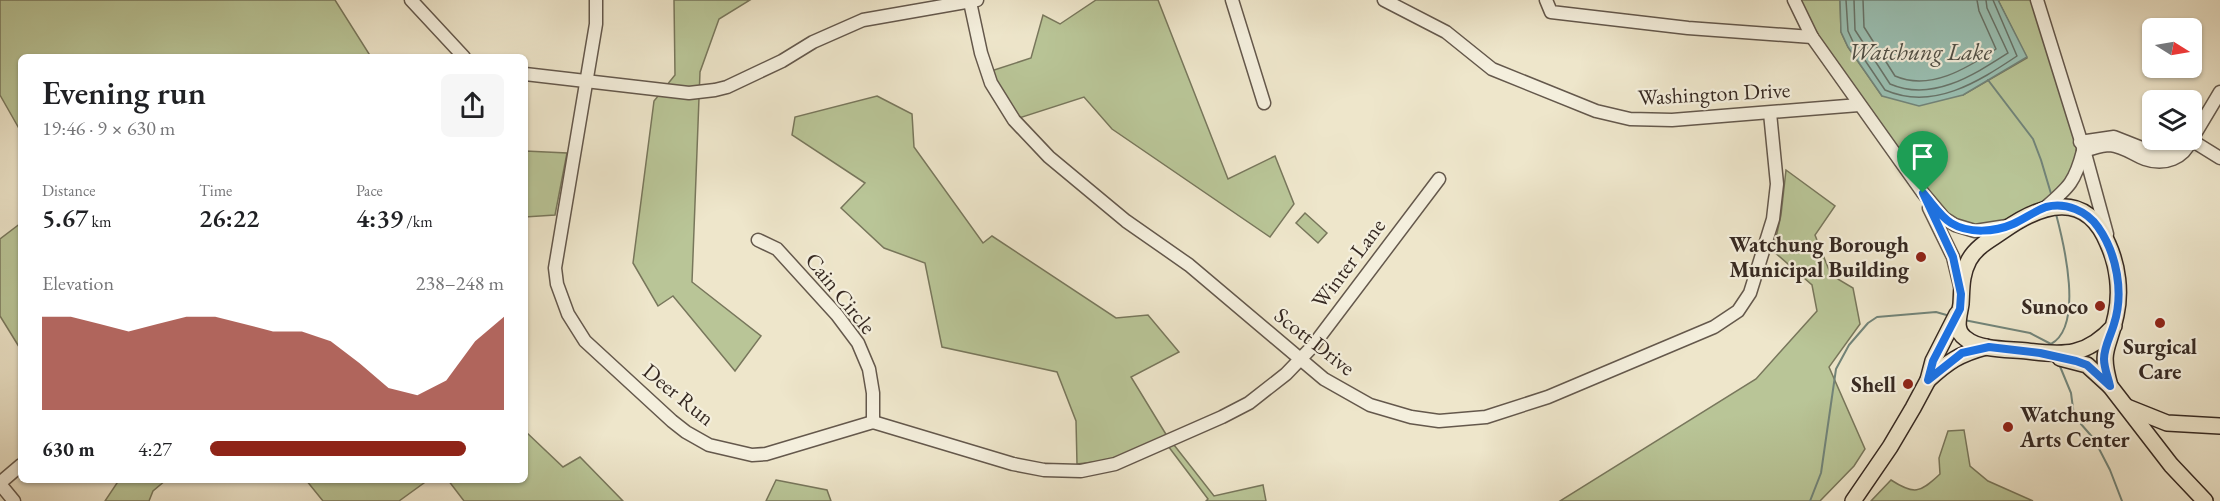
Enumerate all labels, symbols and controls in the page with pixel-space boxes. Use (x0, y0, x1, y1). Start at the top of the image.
north arrow (2142, 18, 2202, 78)
map controls (2142, 18, 2202, 150)
water label: Watchung Lake (1848, 36, 1993, 67)
text: Evening run (42, 71, 206, 114)
button: share (441, 74, 504, 137)
street label: Washington Drive (1637, 75, 1791, 112)
button: layers (2142, 90, 2202, 150)
text: 19:46 · 9 × 630 m (42, 115, 175, 141)
pin (1897, 131, 1948, 193)
icon: arrive (1906, 140, 1939, 173)
text: Distance (42, 180, 95, 201)
text: Time (199, 180, 232, 201)
text: Pace (356, 180, 383, 201)
text: 5.67 (42, 201, 88, 235)
text: 26:22 (199, 201, 259, 235)
text: 4:39 (356, 201, 403, 235)
text: km (88, 211, 111, 232)
text: /km (403, 211, 433, 232)
street label: Winter Lane (1305, 212, 1392, 314)
place label: Watchung Borough Municipal Building (1729, 230, 1910, 284)
street label: Cain Circle (799, 247, 883, 340)
marker: Watchung Borough Municipal Building (1914, 250, 1928, 264)
text: Elevation (42, 270, 114, 296)
text: 238–248 m (416, 270, 504, 296)
place label: Sunoco (2021, 292, 2088, 321)
marker: Sunoco (2093, 299, 2107, 313)
street label: Scott Drive (1268, 301, 1361, 382)
marker: Surgical Care (2153, 316, 2167, 330)
place label: Surgical Care (2123, 332, 2197, 386)
street label: Deer Run (637, 357, 721, 432)
place label: Shell (1851, 370, 1896, 399)
marker: Shell (1901, 377, 1915, 391)
place label: Watchung Arts Center (2019, 400, 2131, 454)
marker: Watchung Arts Center (2001, 420, 2015, 434)
text: 630 m (42, 436, 95, 462)
text: 4:27 (138, 436, 172, 462)

